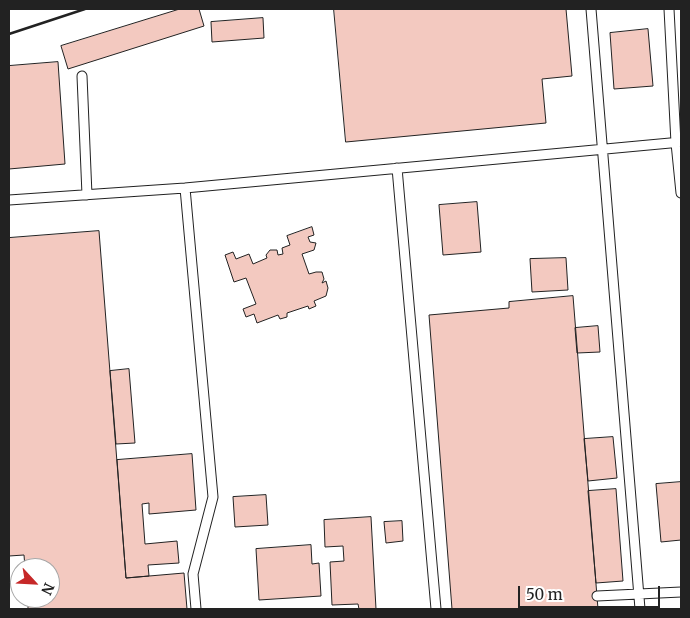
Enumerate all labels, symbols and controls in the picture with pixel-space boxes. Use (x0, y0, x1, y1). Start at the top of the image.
north arrow (10, 558, 60, 608)
scale bar (520, 576, 662, 608)
text: N (37, 580, 58, 598)
text: 50 m (526, 585, 563, 604)

